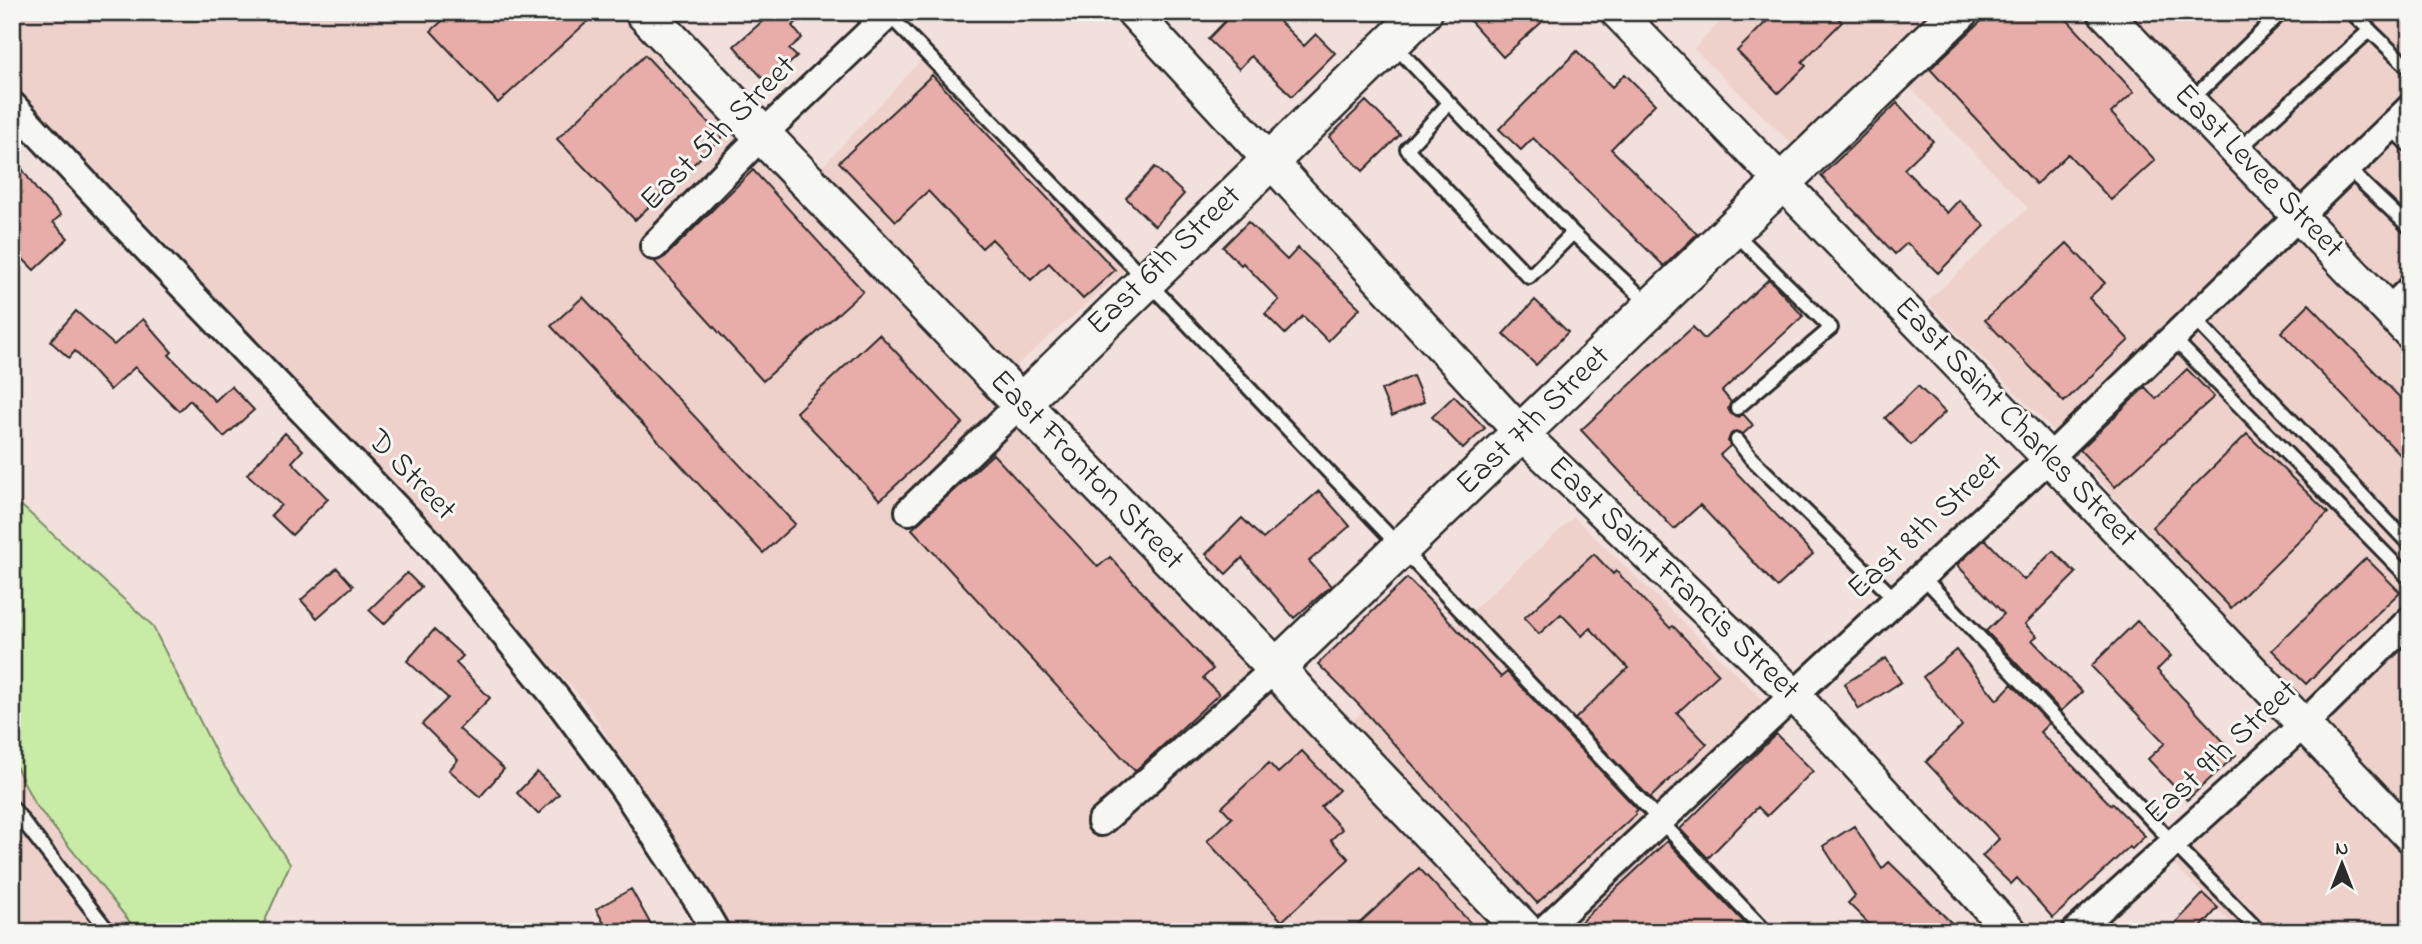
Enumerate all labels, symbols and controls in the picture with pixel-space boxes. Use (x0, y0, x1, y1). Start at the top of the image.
street label: East 5th Street (630, 45, 808, 223)
street label: East Levee Street (2162, 73, 2354, 271)
street label: East 6th Street (1077, 174, 1254, 348)
street label: East Saint Charles Street (1882, 286, 2148, 560)
street label: East 7th Street (1446, 335, 1622, 507)
street label: East Fronton Street (977, 360, 1195, 582)
street label: D Street (354, 419, 467, 533)
street label: East 8th Street (1837, 442, 2015, 612)
street label: East Saint Francis Street (1536, 445, 1810, 713)
street label: East 9th Street (2134, 669, 2310, 837)
north arrow (2306, 828, 2376, 898)
text: N (2336, 836, 2349, 863)

